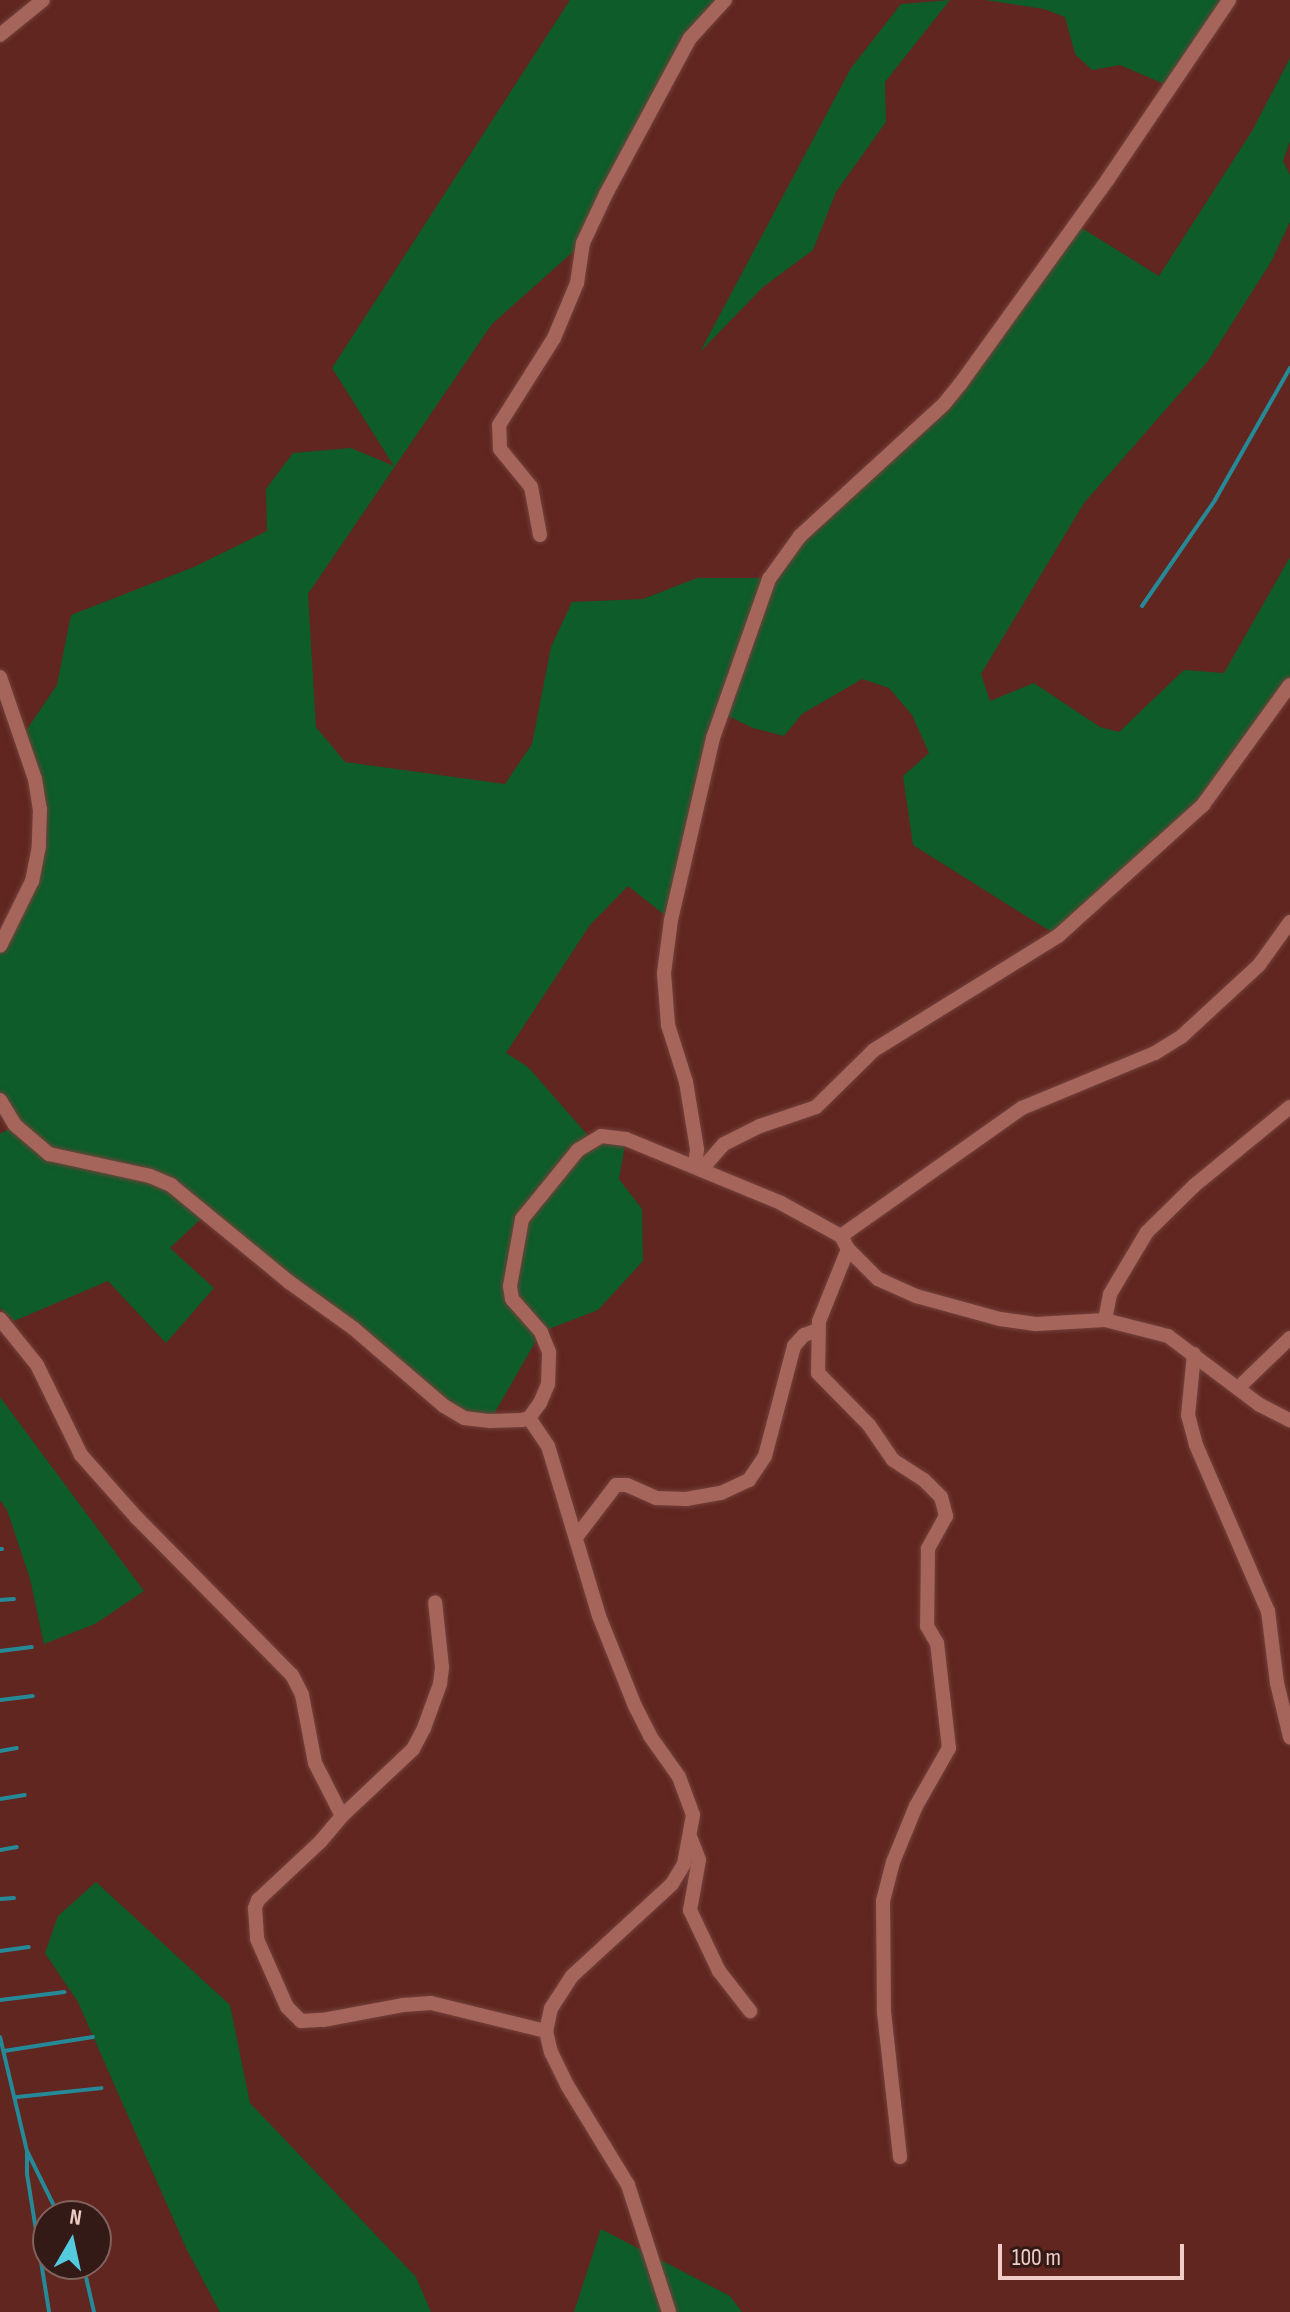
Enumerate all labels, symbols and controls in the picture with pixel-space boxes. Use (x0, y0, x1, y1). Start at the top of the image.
north arrow (32, 2200, 112, 2280)
text: N (68, 2204, 83, 2232)
scale bar (1002, 2228, 1188, 2278)
text: 100 m (1012, 2243, 1061, 2272)

